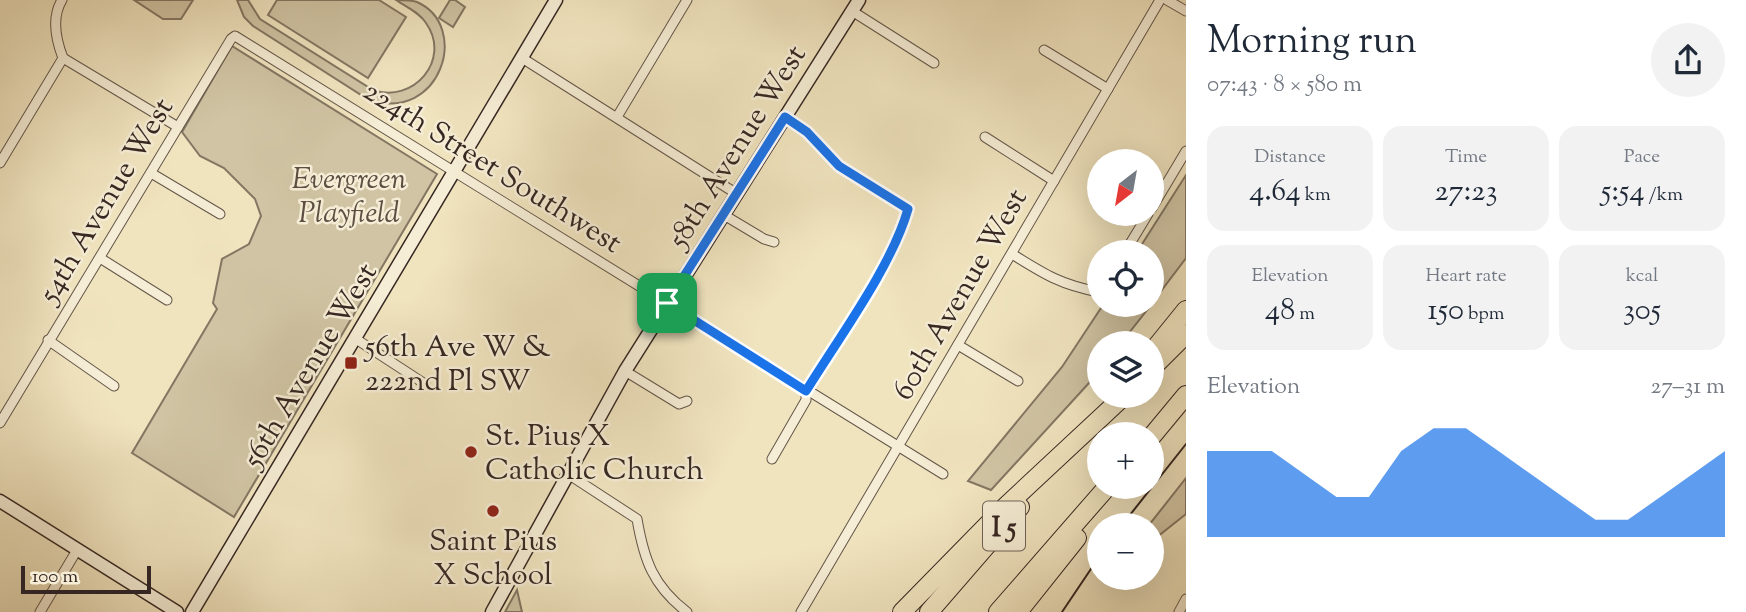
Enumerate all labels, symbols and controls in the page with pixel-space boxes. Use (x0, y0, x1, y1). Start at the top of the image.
text: Morning run (1207, 16, 1417, 70)
button: share (1651, 23, 1725, 97)
street label: 58th Avenue West (657, 37, 818, 259)
text: 07:43 · 8 × 580 m (1207, 69, 1362, 102)
street label: 224th Street Southwest (354, 71, 629, 265)
street label: 54th Avenue West (28, 91, 185, 314)
text: Distance (1254, 144, 1326, 171)
text: Time (1445, 144, 1487, 171)
text: Pace (1624, 144, 1660, 171)
north arrow (1087, 149, 1164, 226)
map controls (1087, 149, 1164, 590)
park label: Evergreen Playfield (292, 159, 407, 236)
text: 4.64 (1249, 171, 1301, 214)
text: 27:23 (1434, 171, 1498, 214)
text: 5:54 (1601, 171, 1645, 214)
street label: 60th Avenue West (883, 181, 1039, 409)
text: km (1301, 182, 1331, 209)
text: /km (1645, 182, 1683, 209)
button: locate (1087, 240, 1164, 317)
street label: 56th Avenue West (232, 256, 389, 479)
text: Elevation (1251, 263, 1329, 290)
text: Heart rate (1425, 263, 1507, 290)
text: kcal (1626, 263, 1658, 290)
pin (637, 273, 697, 333)
icon: arrive (648, 284, 686, 322)
text: 48 (1265, 290, 1295, 333)
text: 150 (1428, 290, 1464, 333)
text: 305 (1623, 290, 1661, 333)
text: m (1295, 301, 1315, 328)
text: bpm (1464, 301, 1504, 328)
place label: 56th Ave W & 222nd Pl SW (363, 327, 551, 404)
button: layers (1087, 331, 1164, 408)
marker: 56th Ave W & 222nd Pl SW (343, 355, 359, 371)
text: Elevation (1207, 371, 1300, 404)
text: 27–31 m (1651, 371, 1725, 404)
place label: St. Pius X Catholic Church (485, 416, 704, 493)
button: + (1087, 422, 1164, 499)
marker: St. Pius X Catholic Church (463, 444, 479, 460)
road number: I 5 (983, 502, 1025, 550)
marker: Saint Pius X School (485, 503, 501, 519)
button: − (1087, 513, 1164, 590)
place label: Saint Pius X School (429, 521, 557, 598)
scale bar (21, 563, 150, 595)
text: 100 m (32, 564, 78, 591)

